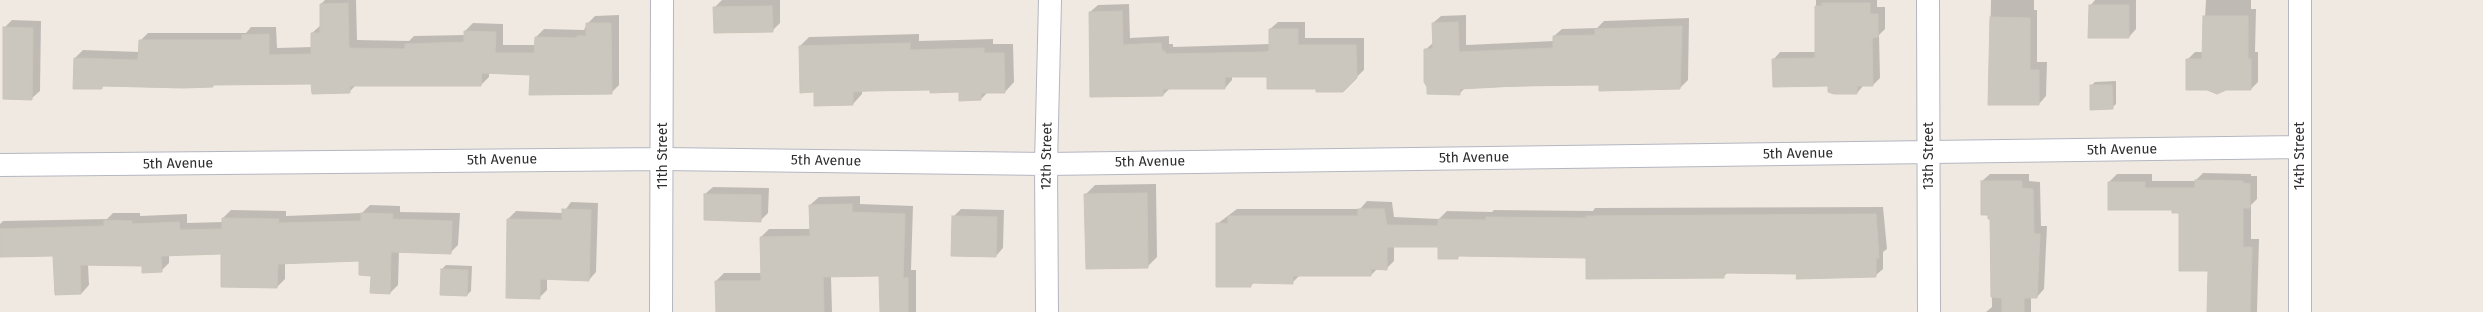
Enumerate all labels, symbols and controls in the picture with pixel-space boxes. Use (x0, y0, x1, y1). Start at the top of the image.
street label: 12th Street (1038, 122, 1056, 190)
street label: 13th Street (1921, 122, 1937, 190)
street label: 14th Street (2292, 122, 2308, 190)
street label: 11th Street (655, 123, 671, 189)
street label: 5th Avenue (2087, 141, 2157, 159)
street label: 5th Avenue (1763, 145, 1833, 163)
street label: 5th Avenue (1439, 149, 1509, 167)
street label: 5th Avenue (467, 151, 537, 169)
street label: 5th Avenue (791, 152, 861, 170)
street label: 5th Avenue (1115, 153, 1185, 171)
street label: 5th Avenue (143, 155, 213, 173)

